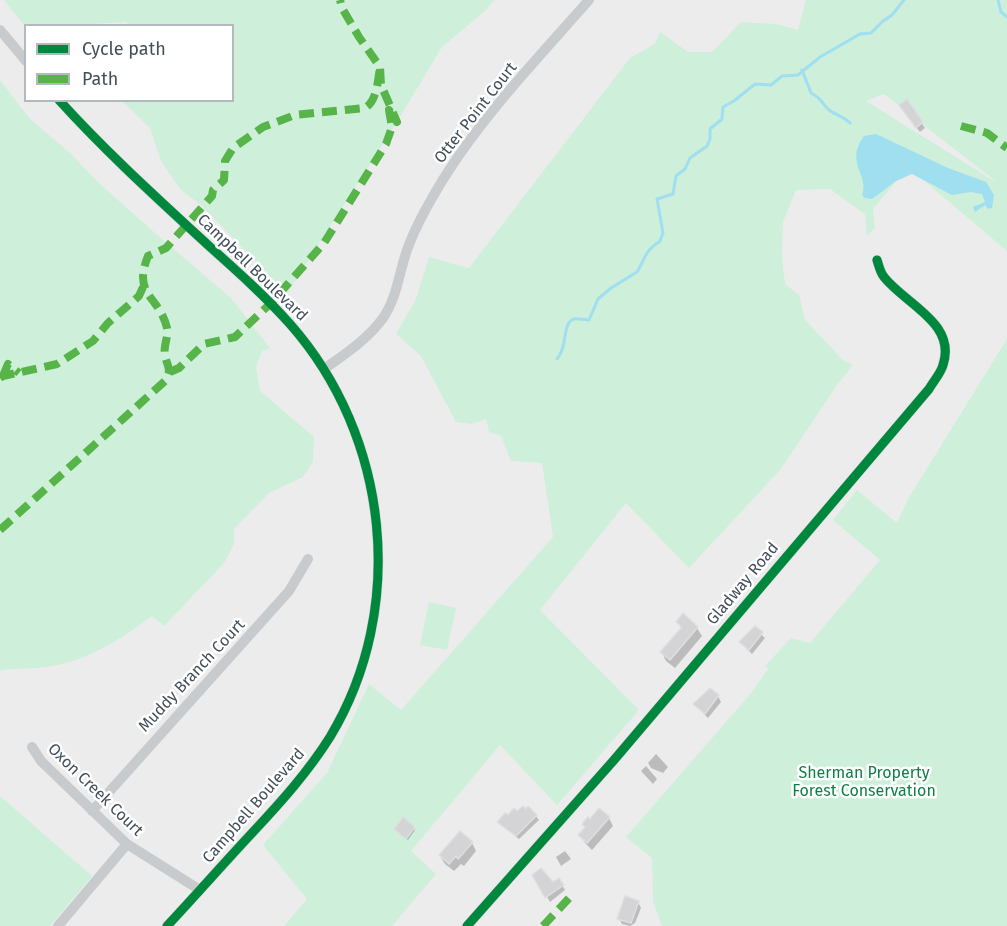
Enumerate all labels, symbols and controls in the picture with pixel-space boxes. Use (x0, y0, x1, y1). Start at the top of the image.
legend (24, 24, 234, 102)
text: Cycle path (82, 38, 166, 60)
street label: Otter Point Court (431, 59, 521, 167)
text: Path (82, 68, 118, 90)
street label: Campbell Boulevard (193, 210, 311, 326)
street label: Gladway Road (703, 539, 783, 629)
street label: Muddy Branch Court (135, 616, 249, 736)
street label: Oxon Creek Court (43, 740, 147, 840)
street label: Campbell Boulevard (199, 745, 309, 867)
park label: Sherman Property Forest Conservation (792, 764, 936, 802)

